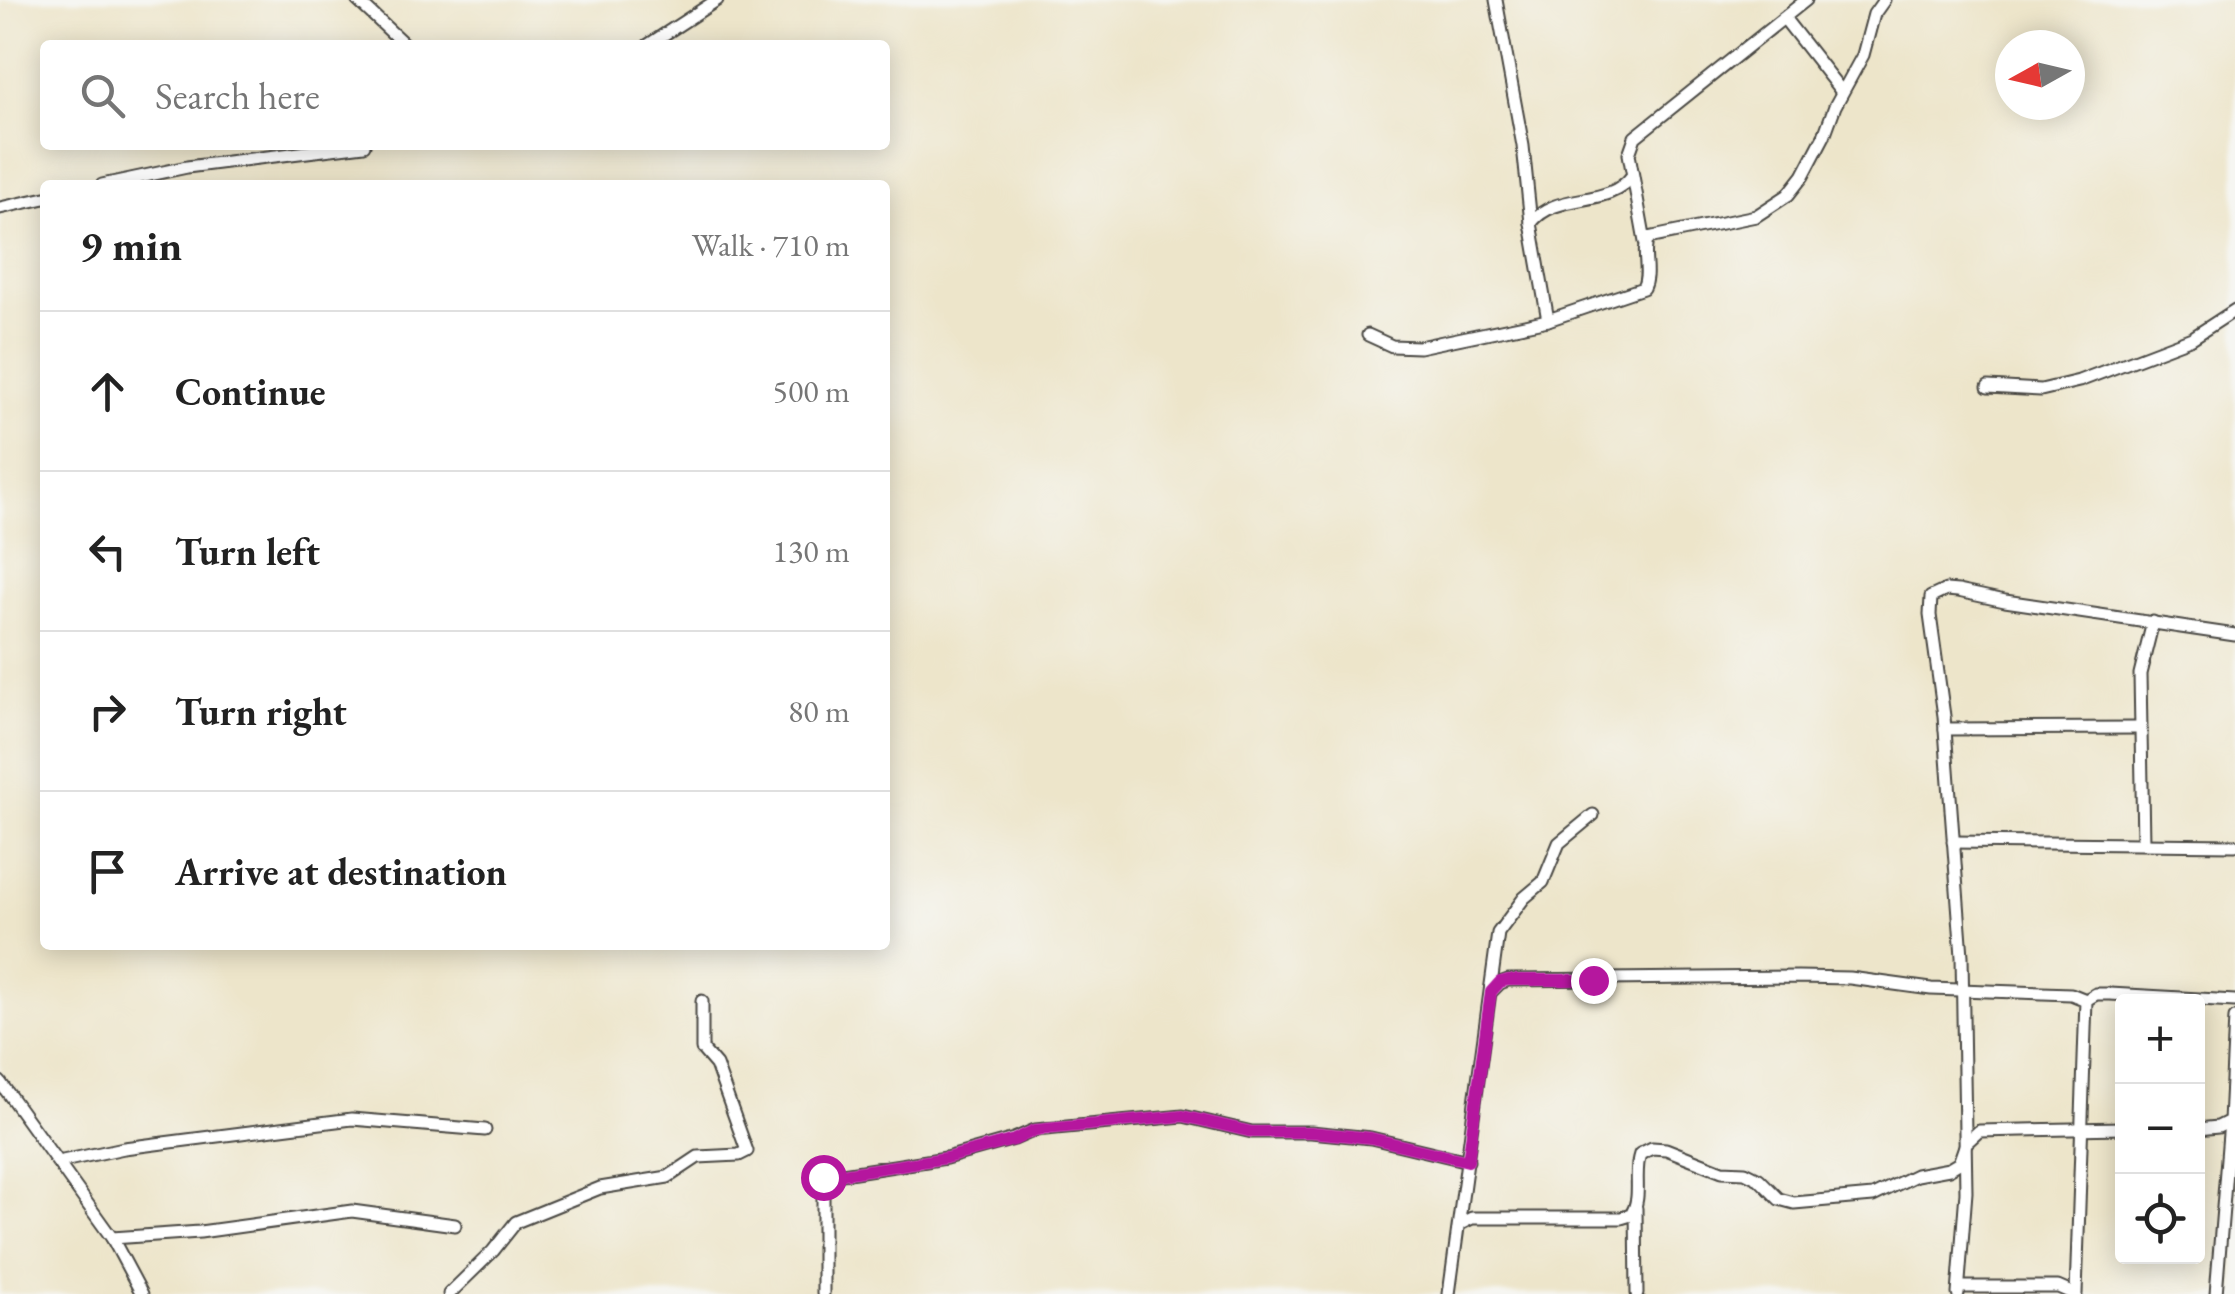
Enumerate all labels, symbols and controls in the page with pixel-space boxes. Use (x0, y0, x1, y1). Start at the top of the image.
north arrow (1995, 30, 2085, 120)
search box (40, 40, 890, 150)
icon: search (75, 68, 130, 123)
text: Search here (155, 71, 320, 120)
text: 9 min (80, 218, 182, 273)
text: Walk · 710 m (692, 224, 850, 266)
icon: ahead (80, 364, 135, 419)
text: Continue (175, 367, 326, 416)
text: 500 m (773, 370, 850, 412)
icon: left (80, 524, 135, 579)
text: Turn left (175, 527, 320, 576)
text: 130 m (773, 530, 850, 572)
icon: right (80, 684, 135, 739)
text: Turn right (175, 687, 347, 736)
text: 80 m (788, 690, 850, 732)
icon: arrive (80, 844, 135, 899)
text: Arrive at destination (175, 847, 507, 896)
route end (1571, 958, 1617, 1004)
map controls (2115, 994, 2205, 1264)
button: + (2115, 994, 2205, 1084)
button: − (2115, 1084, 2205, 1174)
route start (801, 1155, 847, 1201)
button: locate (2115, 1174, 2205, 1264)

